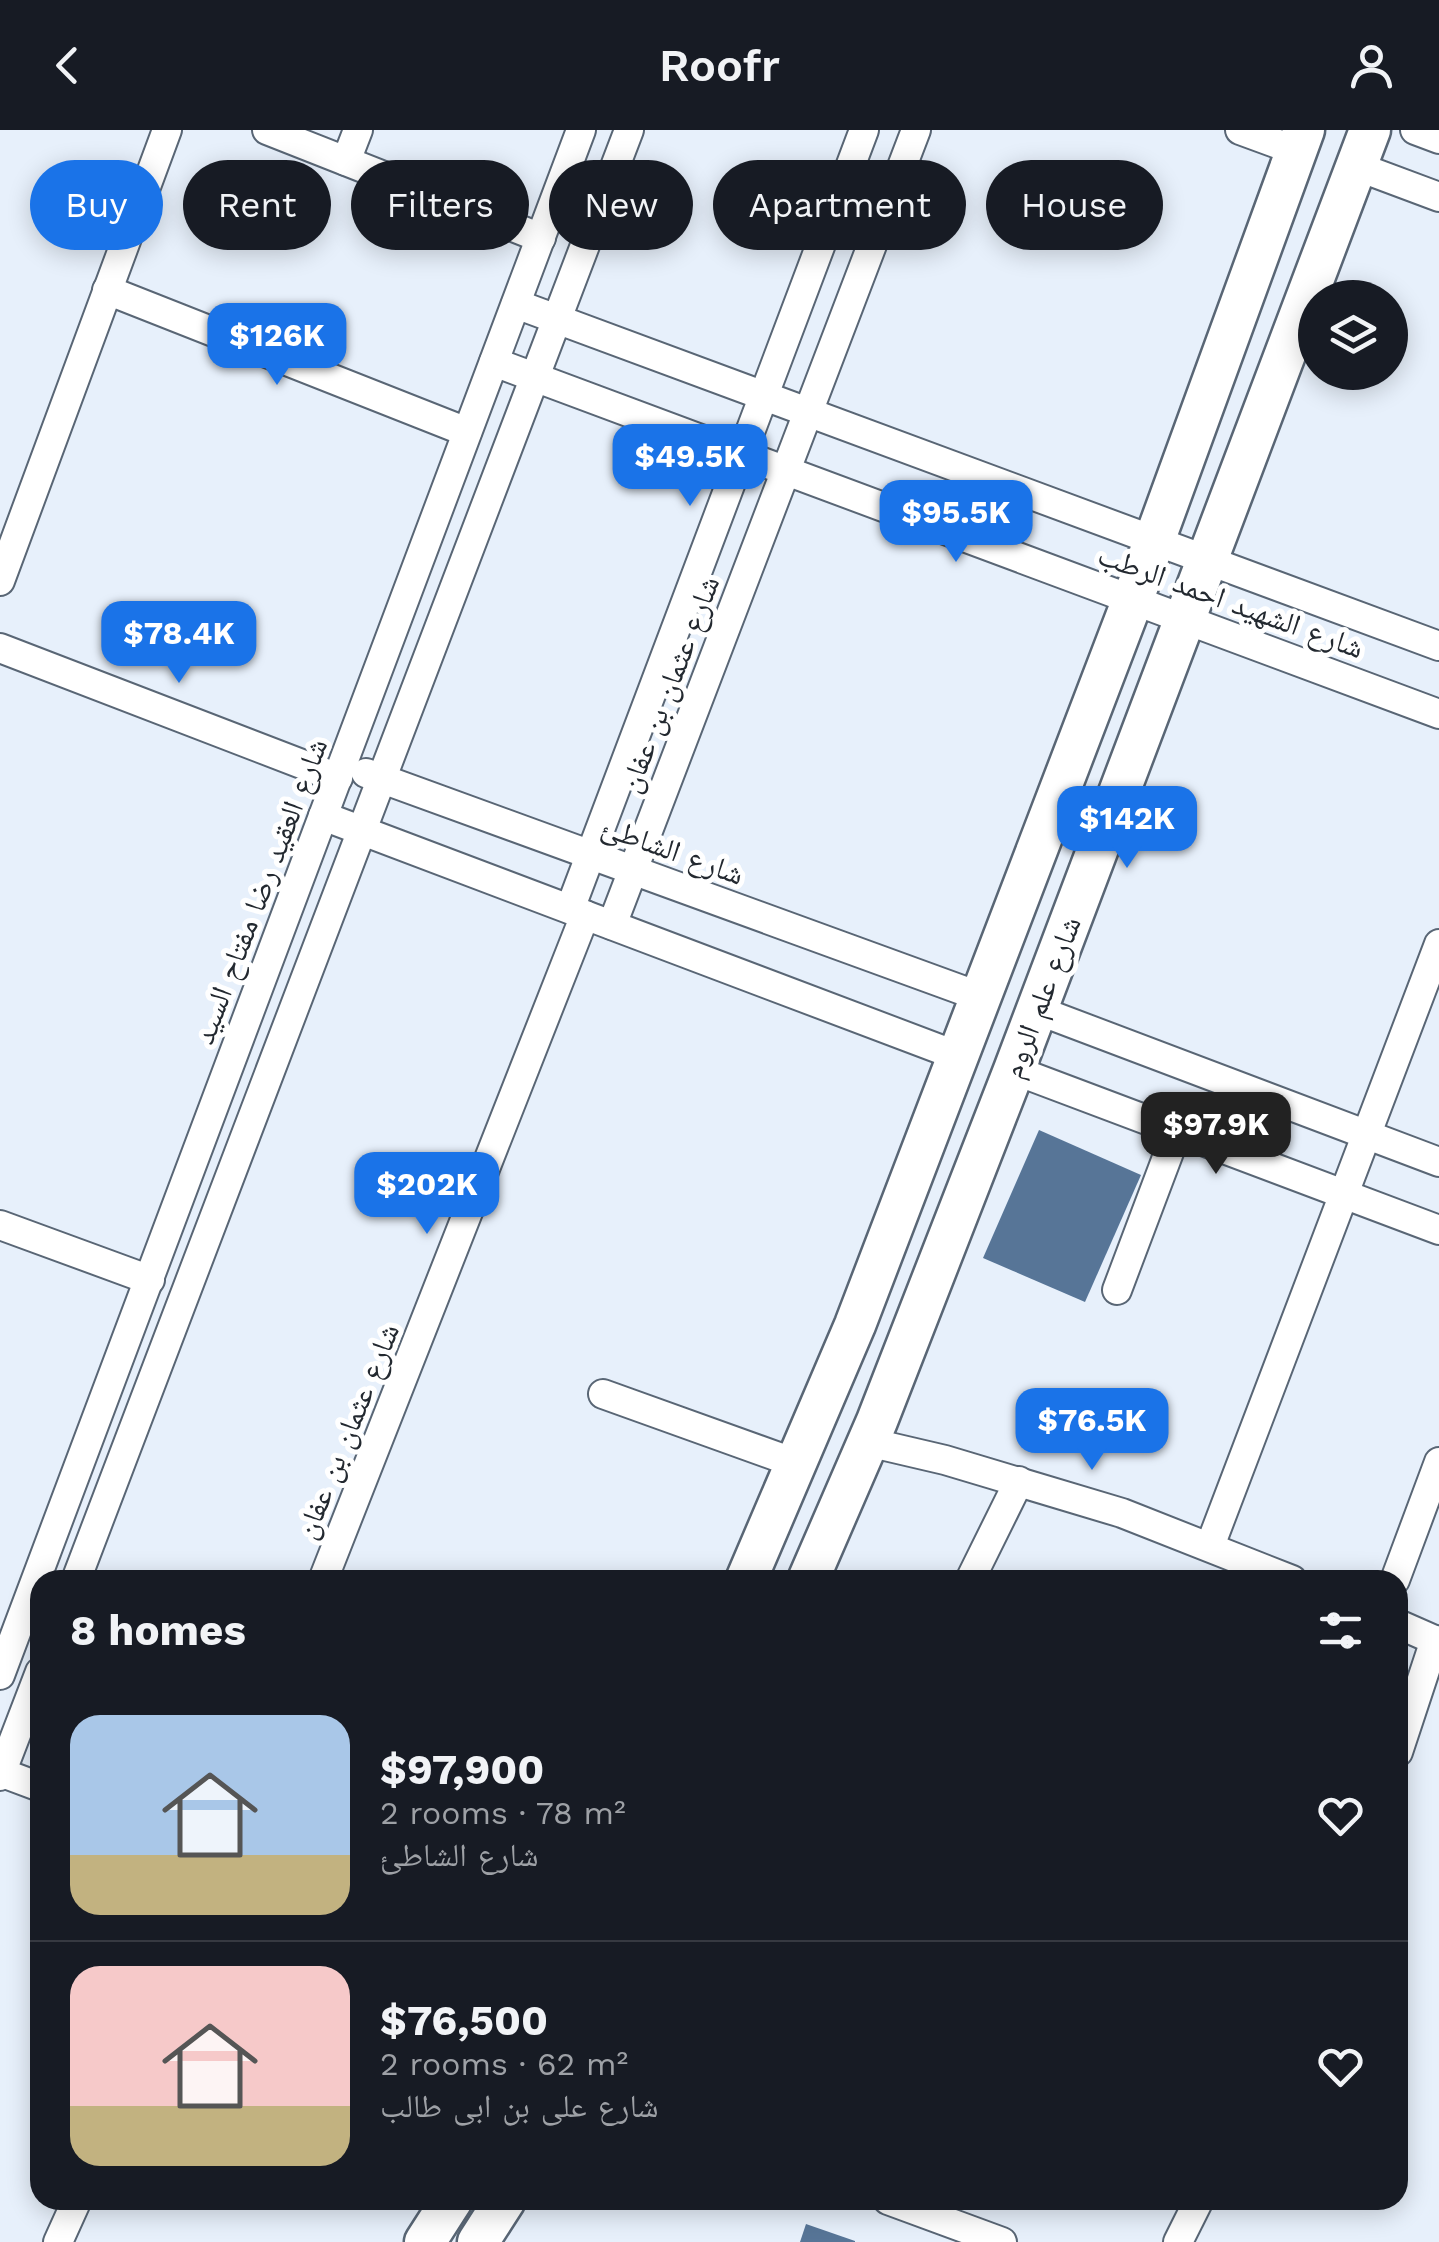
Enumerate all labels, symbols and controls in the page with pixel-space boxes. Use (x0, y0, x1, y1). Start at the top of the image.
icon: back (40, 38, 95, 93)
icon: person (1344, 38, 1399, 93)
text: Roofr (659, 39, 780, 92)
chip: Buy (30, 160, 163, 250)
chip: Rent (183, 160, 331, 250)
chip: Filters (351, 160, 529, 250)
chip: New (549, 160, 693, 250)
chip: Apartment (713, 160, 966, 250)
chip: House (986, 160, 1163, 250)
map controls (1298, 280, 1408, 390)
button: layers (1298, 280, 1408, 390)
pin: $126K (207, 303, 347, 388)
text: $126K (229, 316, 325, 354)
pin: $49.5K (609, 424, 771, 509)
text: $49.5K (635, 437, 745, 475)
pin: $95.5K (875, 480, 1037, 565)
text: $95.5K (902, 493, 1010, 531)
street label: شارع الشهيد احمد الرطب (1093, 537, 1369, 667)
street label: شارع عثمان بن عفان (612, 571, 728, 798)
pin: $78.4K (98, 601, 260, 686)
text: $78.4K (123, 614, 235, 652)
street label: شارع العقيد رضا مفتاح السيد (186, 733, 336, 1049)
pin: $142K (1057, 786, 1197, 871)
text: $142K (1079, 799, 1175, 837)
street label: شارع الشاطئ (596, 808, 749, 894)
street label: شارع علم الروم (994, 911, 1091, 1084)
pin: $97.9K (1135, 1092, 1297, 1177)
text: $97.9K (1163, 1105, 1269, 1143)
pin: $202K (357, 1152, 497, 1237)
text: $202K (376, 1165, 478, 1203)
street label: شارع عثمان بن عفان (288, 1318, 408, 1544)
pin: $76.5K (1011, 1388, 1173, 1473)
text: $76.5K (1038, 1401, 1146, 1439)
icon: filters (1313, 1603, 1368, 1658)
text: 8 homes (70, 1606, 246, 1655)
text: $97,900 (380, 1745, 544, 1794)
icon: home (150, 1755, 270, 1875)
icon: heart (1313, 1788, 1368, 1843)
text: 2 rooms · 78 m² (380, 1794, 626, 1832)
text: شارع الشاطئ (380, 1836, 539, 1874)
text: $76,500 (380, 1996, 548, 2045)
icon: home (150, 2006, 270, 2126)
icon: heart (1313, 2039, 1368, 2094)
text: 2 rooms · 62 m² (380, 2045, 628, 2083)
text: شارع على بن ابى طالب (380, 2087, 659, 2125)

